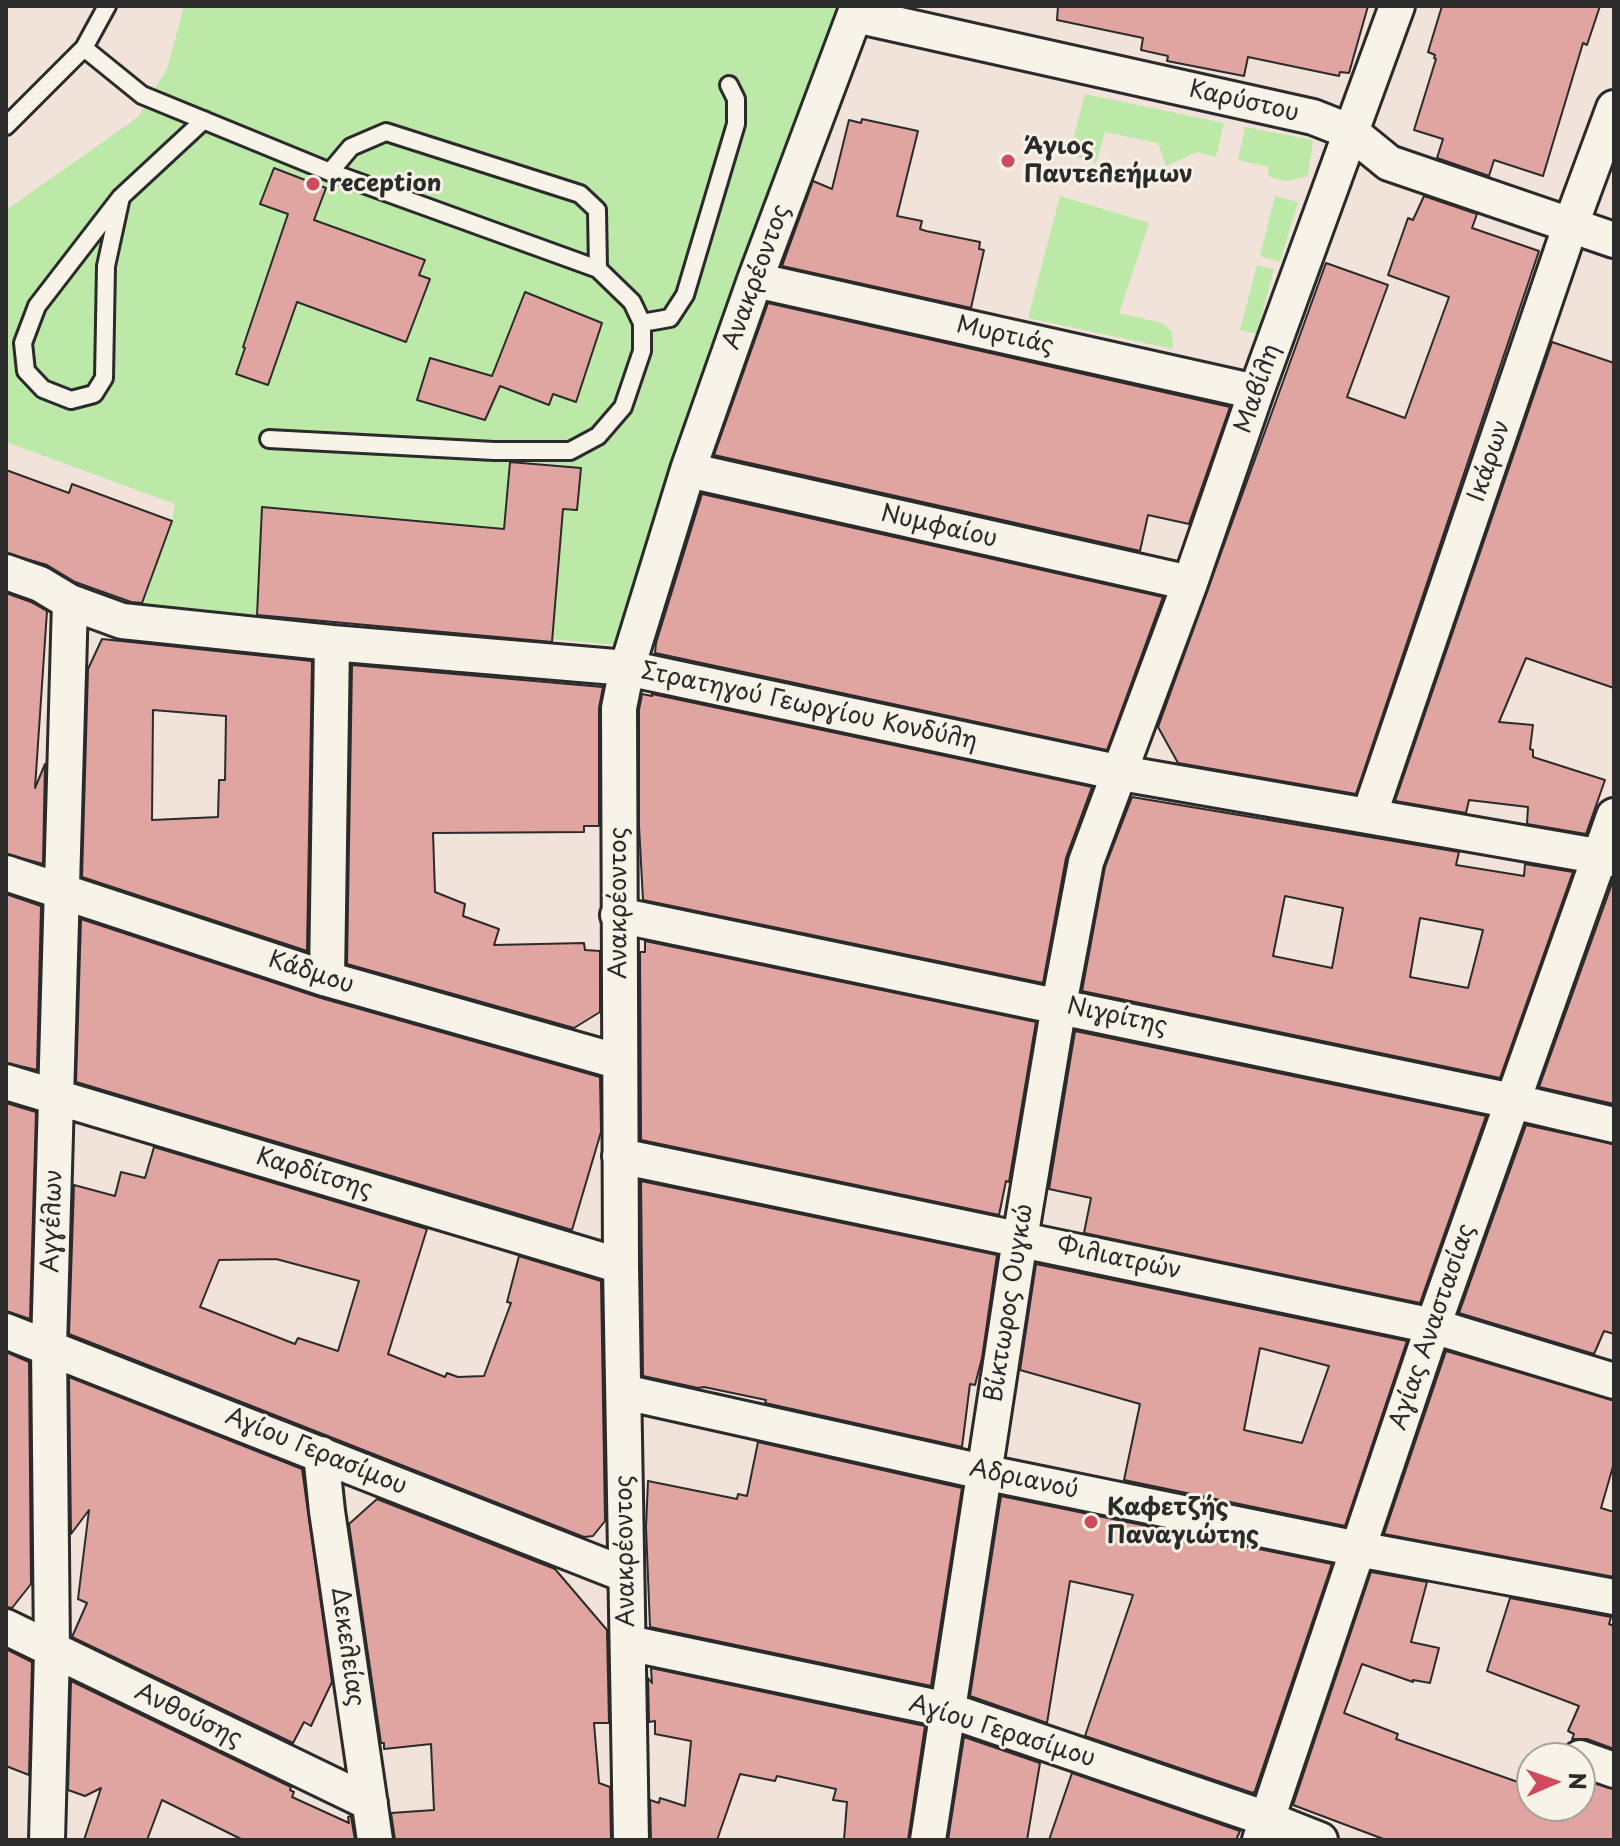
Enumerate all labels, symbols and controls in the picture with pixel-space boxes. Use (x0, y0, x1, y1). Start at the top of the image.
street label: Καρύστου (1186, 75, 1302, 129)
place label: Άγιος Παντελεήμων (1024, 133, 1193, 189)
marker: Άγιος Παντελεήμων (999, 152, 1017, 170)
place label: reception (329, 170, 441, 198)
marker: reception (304, 175, 322, 193)
street label: Ανακρέοντος (717, 201, 797, 353)
street label: Μυρτιάς (954, 311, 1056, 361)
street label: Μαβίλη (1229, 341, 1287, 437)
street label: Ικάρων (1463, 416, 1517, 506)
street label: Νυμφαίου (878, 500, 1000, 554)
street label: Στρατηγού Γεωργίου Κονδύλη (638, 657, 980, 757)
street label: Ανακρέοντος (605, 827, 633, 979)
street label: Κάδμου (265, 946, 357, 1000)
street label: Νιγρίτης (1064, 992, 1170, 1042)
street label: Καρδίτσης (252, 1143, 376, 1205)
street label: Αγγέλων (37, 1169, 69, 1273)
street label: Βίκτωρος Ουγκώ (980, 1202, 1040, 1404)
street label: Αγίας Αναστασίας (1384, 1220, 1482, 1434)
street label: Φιλιατρών (1054, 1232, 1184, 1286)
street label: Αγίου Γερασίμου (221, 1402, 411, 1502)
street label: Αδριανού (967, 1454, 1081, 1506)
street label: Ανακρέοντος (610, 1475, 642, 1627)
place label: Καφετζής Παναγιώτης (1107, 1494, 1259, 1550)
marker: Καφετζής Παναγιώτης (1082, 1513, 1100, 1531)
street label: Δεκελείας (324, 1586, 370, 1708)
street label: Ανθούσης (130, 1678, 246, 1754)
street label: Αγίου Γερασίμου (905, 1690, 1099, 1774)
north arrow (1516, 1742, 1596, 1822)
text: N (1562, 1772, 1595, 1791)

